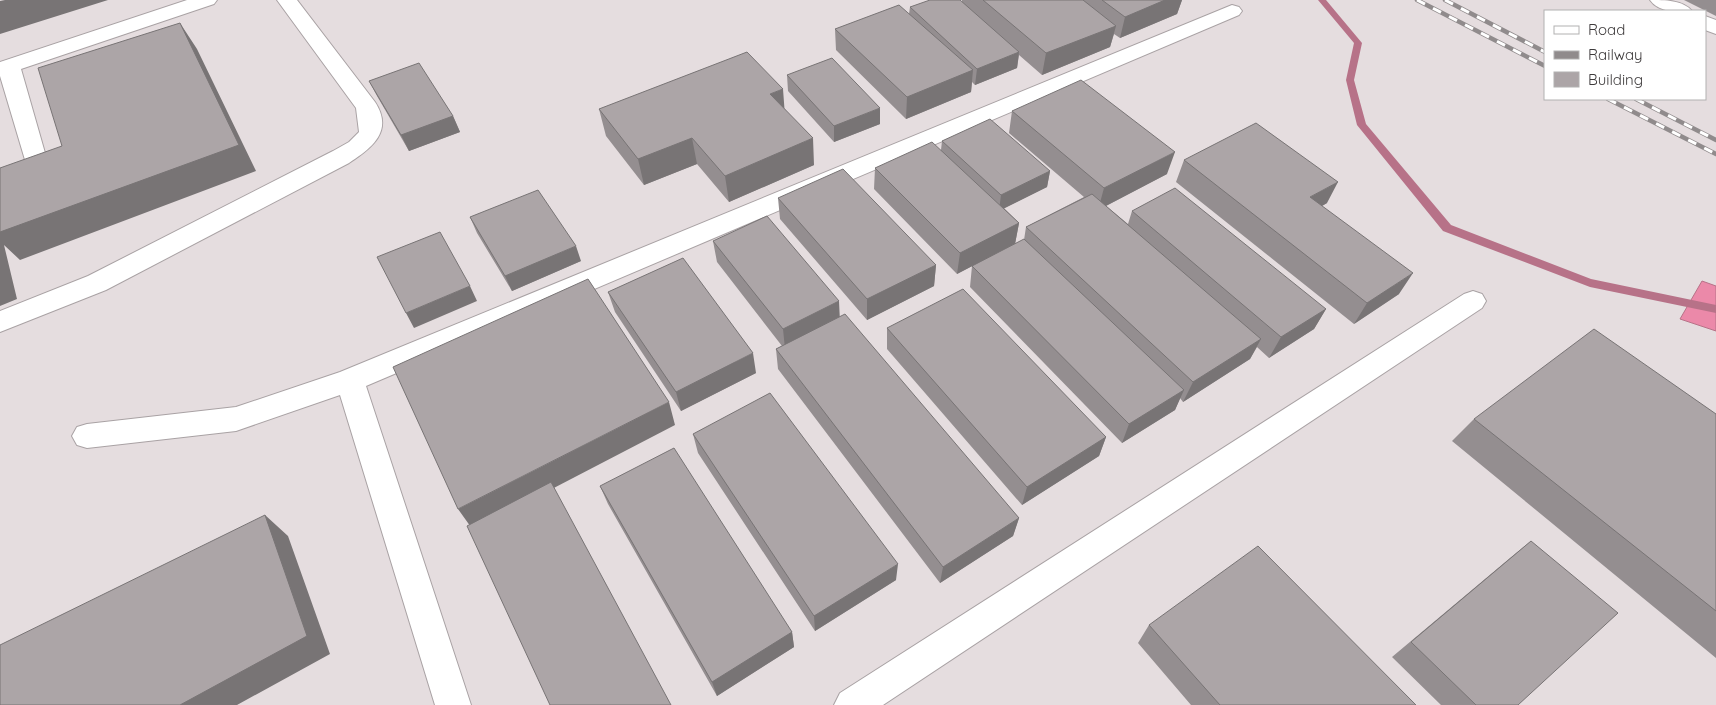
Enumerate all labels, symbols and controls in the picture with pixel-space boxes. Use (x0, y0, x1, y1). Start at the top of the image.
legend (1544, 10, 1706, 100)
text: Road (1588, 20, 1625, 39)
text: Railway (1588, 45, 1643, 64)
text: Building (1588, 70, 1643, 89)

